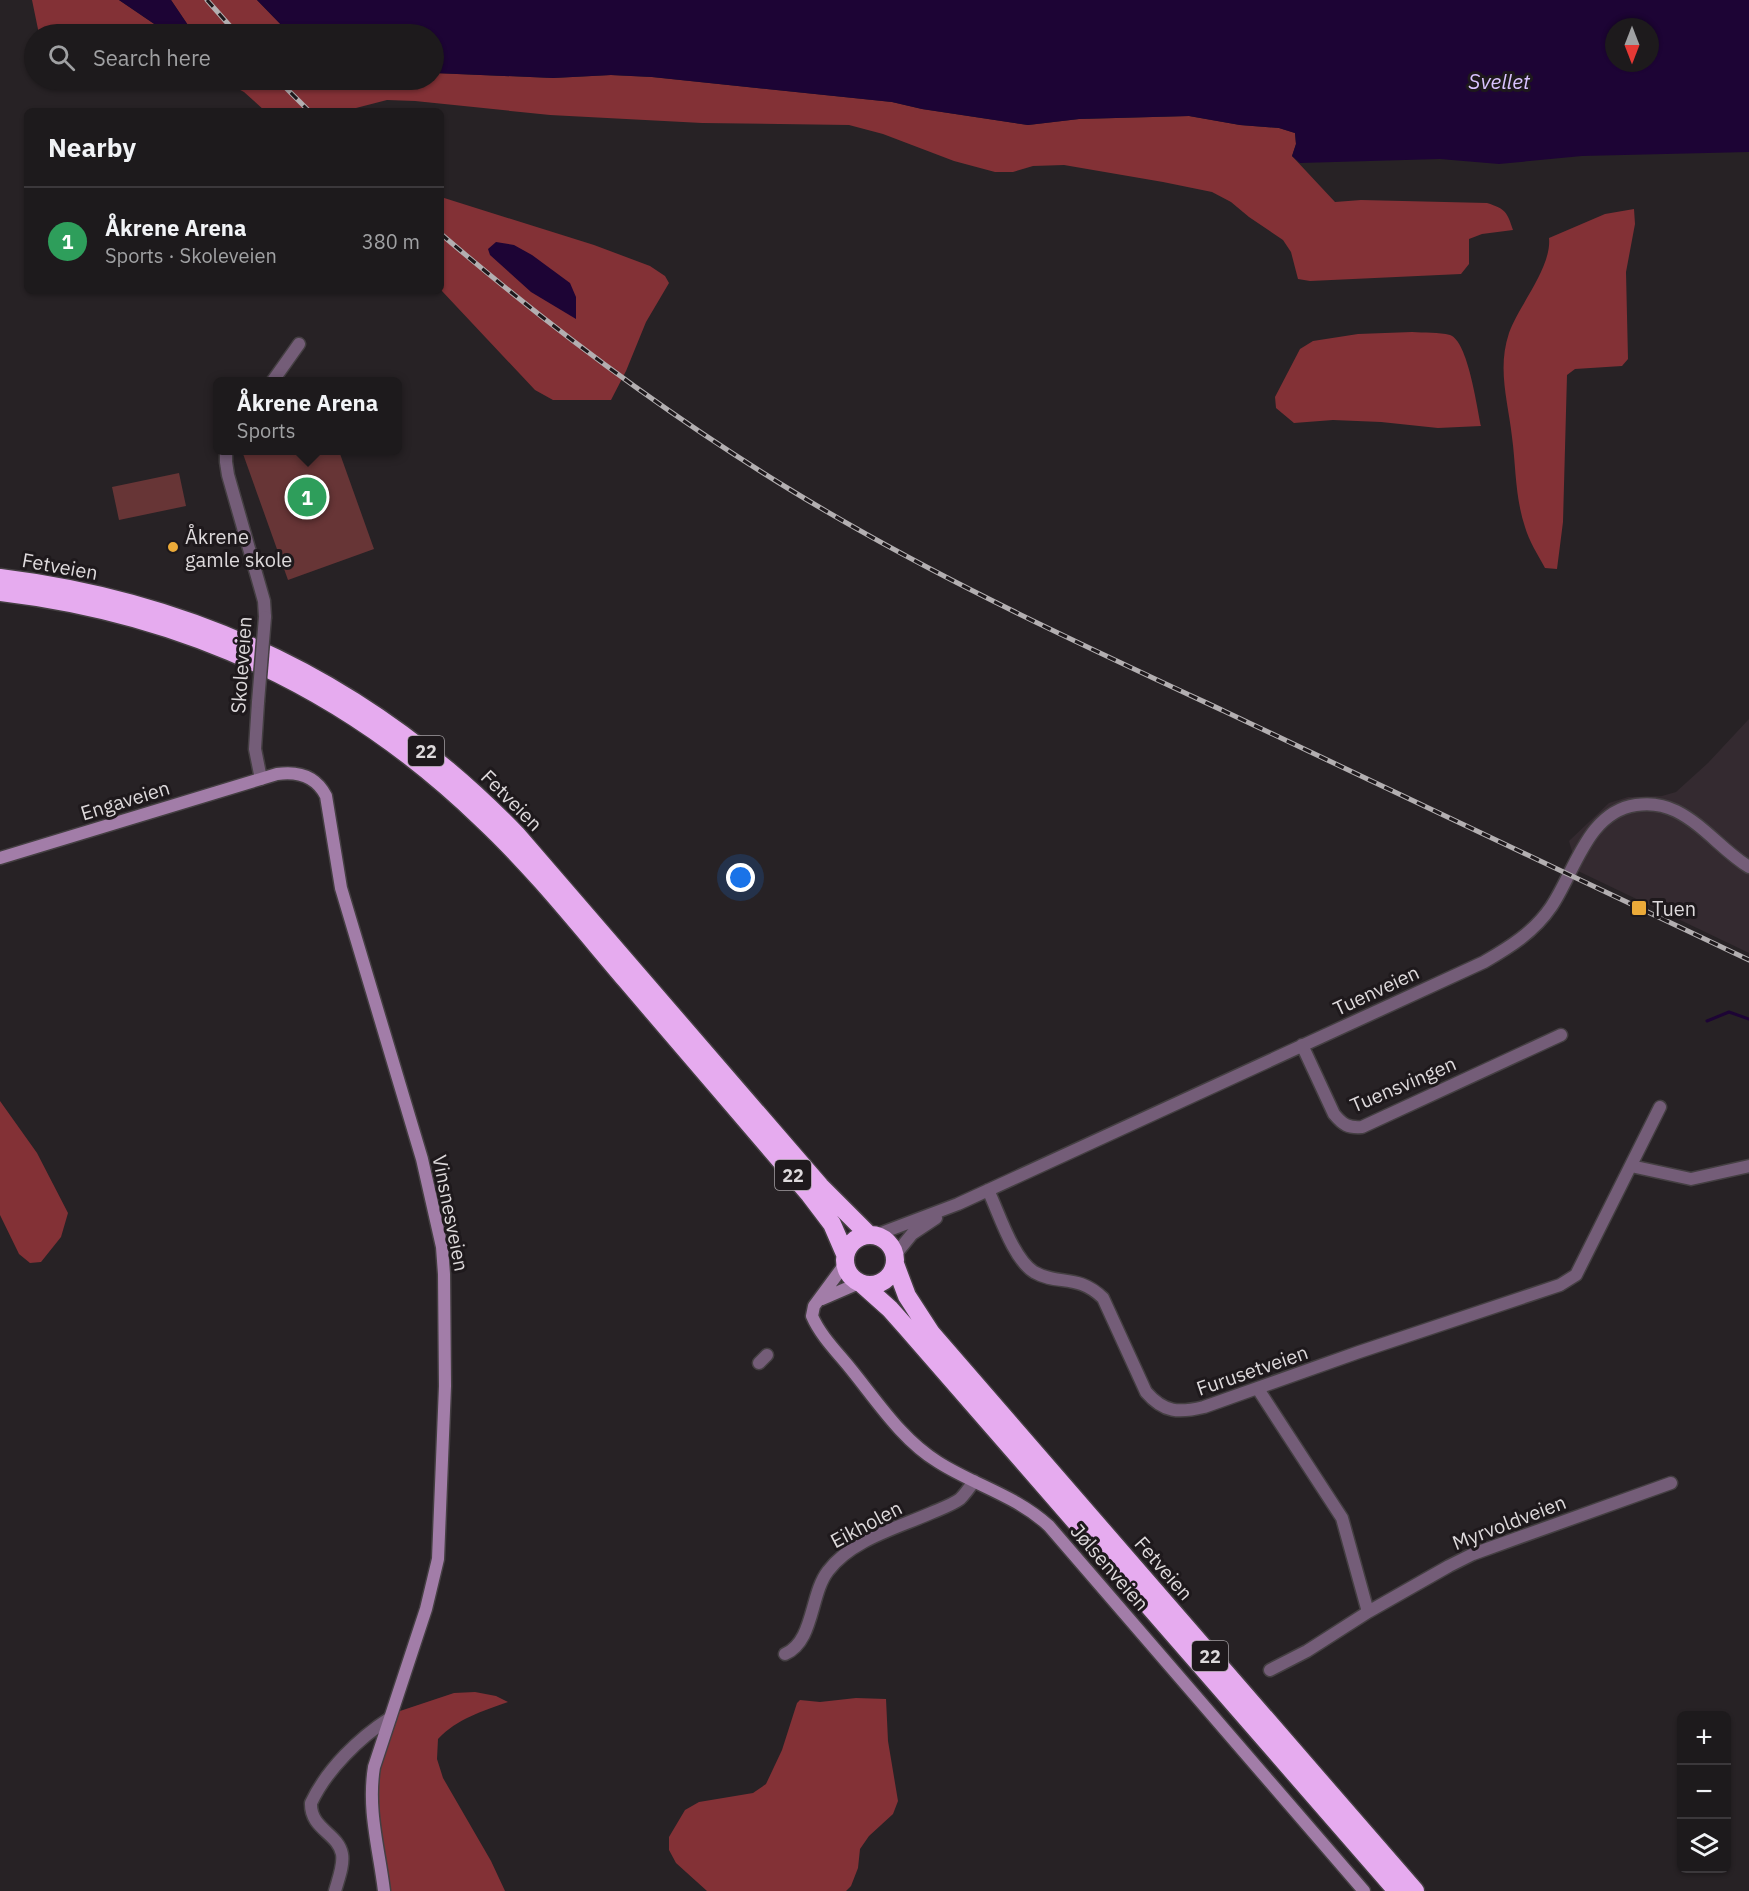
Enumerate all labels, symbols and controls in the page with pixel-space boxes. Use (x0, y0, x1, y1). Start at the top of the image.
north arrow (1605, 18, 1659, 72)
search box (24, 24, 444, 90)
icon: search (45, 41, 78, 74)
text: Search here (93, 43, 211, 72)
water label: Svellet (1468, 67, 1531, 95)
text: Nearby (48, 130, 136, 164)
text: Åkrene Arena (105, 213, 246, 242)
text: 1 (62, 228, 74, 255)
text: 380 m (362, 228, 420, 255)
text: Sports · Skoleveien (105, 242, 277, 269)
popup (213, 377, 402, 455)
text: Åkrene Arena (237, 388, 378, 417)
text: Sports (237, 417, 295, 444)
pin: 1 (288, 474, 326, 520)
place label: Åkrene gamle skole (185, 523, 292, 573)
marker: Åkrene gamle skole (166, 540, 180, 554)
street label: Fetveien (20, 546, 100, 586)
street label: Skoleveien (224, 616, 258, 714)
road number: 22 (408, 736, 444, 766)
street label: Fetveien (475, 763, 549, 837)
street label: Engaveien (77, 774, 173, 826)
your location (726, 863, 755, 892)
place label: Tuen (1652, 895, 1696, 922)
marker: Tuen (1630, 899, 1648, 917)
street label: Tuenveien (1329, 958, 1423, 1022)
street label: Tuensvingen (1346, 1050, 1460, 1118)
street label: Vinsnesveien (426, 1152, 476, 1274)
road number: 22 (775, 1160, 811, 1190)
street label: Furusetveien (1193, 1338, 1311, 1402)
street label: Myrvoldveien (1448, 1488, 1570, 1556)
street label: Eikholen (825, 1494, 907, 1554)
street label: Jølsenveien (1065, 1518, 1155, 1616)
street label: Fetveien (1129, 1530, 1199, 1606)
road number: 22 (1192, 1641, 1228, 1671)
map controls (1677, 1711, 1731, 1873)
button: + (1677, 1711, 1731, 1765)
button: − (1677, 1765, 1731, 1819)
button: layers (1677, 1819, 1731, 1873)

